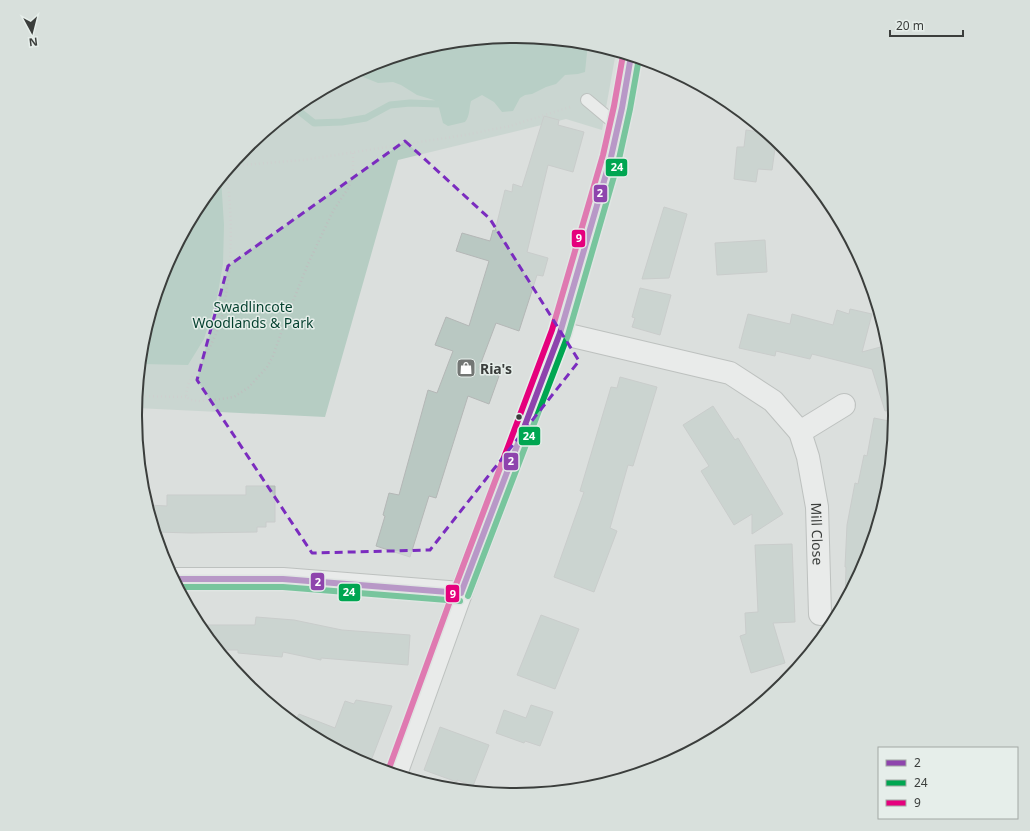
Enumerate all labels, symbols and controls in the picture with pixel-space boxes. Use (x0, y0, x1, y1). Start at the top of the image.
north arrow (12, 12, 52, 52)
scale bar (890, 12, 963, 38)
text: 20 m (896, 17, 924, 34)
text: N (28, 34, 39, 50)
line badge: 24 (605, 158, 628, 177)
text: 24 (611, 159, 624, 174)
line badge: 2 (593, 184, 608, 203)
text: 2 (597, 185, 603, 200)
line badge: 9 (571, 229, 586, 248)
text: 9 (576, 230, 582, 245)
park label: Swadlincote Woodlands & Park (193, 297, 314, 332)
shop icon: Ria's (455, 357, 477, 379)
place label: Ria's (480, 359, 512, 378)
unlabelled marker (514, 412, 524, 422)
line badge: 24 (518, 426, 541, 446)
text: 24 (523, 428, 536, 443)
line badge: 2 (503, 452, 519, 471)
text: 2 (508, 453, 514, 468)
street label: Mill Close (807, 502, 828, 566)
line badge: 2 (310, 572, 325, 591)
text: 2 (315, 574, 321, 589)
line badge: 24 (338, 583, 361, 602)
text: 24 (343, 584, 356, 599)
line badge: 9 (445, 584, 460, 603)
text: 9 (450, 586, 456, 601)
legend (878, 747, 1018, 819)
text: 2 (914, 754, 921, 771)
text: 24 (914, 774, 928, 791)
text: 9 (914, 794, 921, 811)

